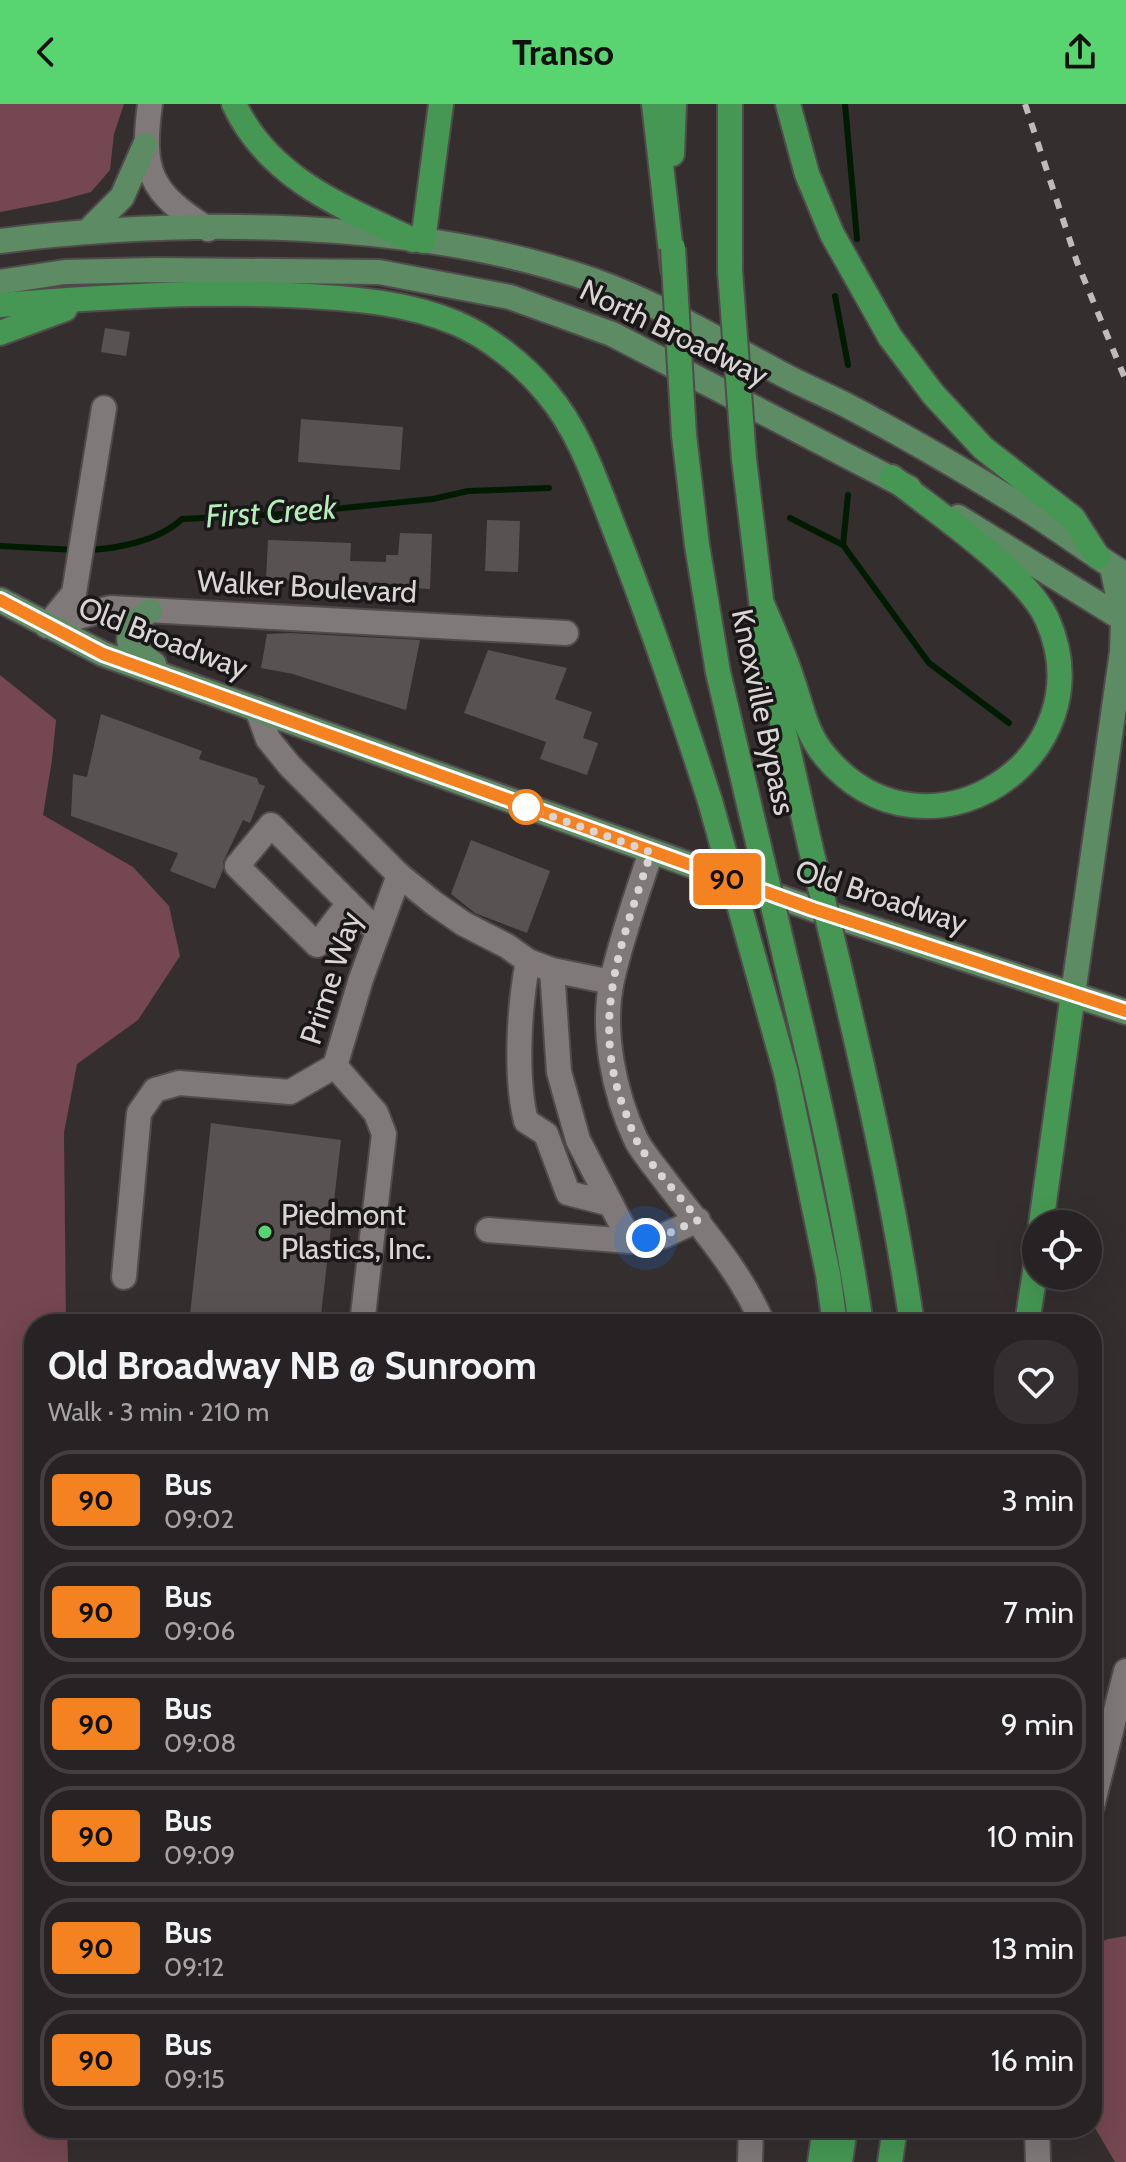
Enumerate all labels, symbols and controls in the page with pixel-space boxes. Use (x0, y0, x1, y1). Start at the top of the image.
icon: back (24, 30, 68, 74)
text: Transo (512, 30, 614, 74)
icon: share (1058, 30, 1102, 74)
street label: North Broadway (574, 271, 774, 394)
water label: First Creek (204, 487, 339, 536)
street label: Walker Boulevard (196, 562, 418, 611)
street label: Old Broadway (73, 588, 253, 687)
street label: Knoxville Bypass (724, 606, 803, 818)
unlabelled marker (509, 790, 543, 824)
street label: Old Broadway (791, 851, 972, 942)
line badge: 90 (691, 853, 763, 905)
text: 90 (709, 862, 745, 896)
street label: Prime Way (292, 907, 369, 1049)
place label: Piedmont Plastics, Inc. (281, 1196, 432, 1267)
map controls (1022, 1210, 1102, 1290)
button: locate (1022, 1210, 1102, 1290)
your location (626, 1218, 666, 1258)
marker: Piedmont Plastics, Inc. (256, 1223, 274, 1241)
button: heart (994, 1340, 1078, 1424)
text: Old Broadway NB @ Sunroom (48, 1342, 537, 1389)
text: Walk · 3 min · 210 m (48, 1396, 269, 1428)
text: Bus (164, 1466, 212, 1503)
text: 3 min (1002, 1482, 1074, 1519)
text: 90 (78, 1483, 114, 1517)
text: 09:02 (164, 1503, 234, 1535)
text: Bus (164, 1578, 212, 1615)
text: 7 min (1003, 1594, 1074, 1631)
text: 90 (78, 1595, 114, 1629)
text: 09:06 (164, 1615, 235, 1647)
text: Bus (164, 1690, 212, 1727)
text: 9 min (1001, 1706, 1074, 1743)
text: 90 (78, 1707, 114, 1741)
text: 09:08 (164, 1727, 236, 1759)
text: Bus (164, 1802, 212, 1839)
text: 10 min (987, 1818, 1074, 1855)
text: 90 (78, 1819, 114, 1853)
text: 09:09 (164, 1839, 235, 1871)
text: Bus (164, 1914, 212, 1951)
text: 13 min (992, 1930, 1074, 1967)
text: 90 (78, 1931, 114, 1965)
text: 09:12 (164, 1951, 224, 1983)
text: Bus (164, 2026, 212, 2063)
text: 16 min (991, 2042, 1074, 2079)
text: 90 (78, 2043, 114, 2077)
text: 09:15 (164, 2063, 225, 2095)

